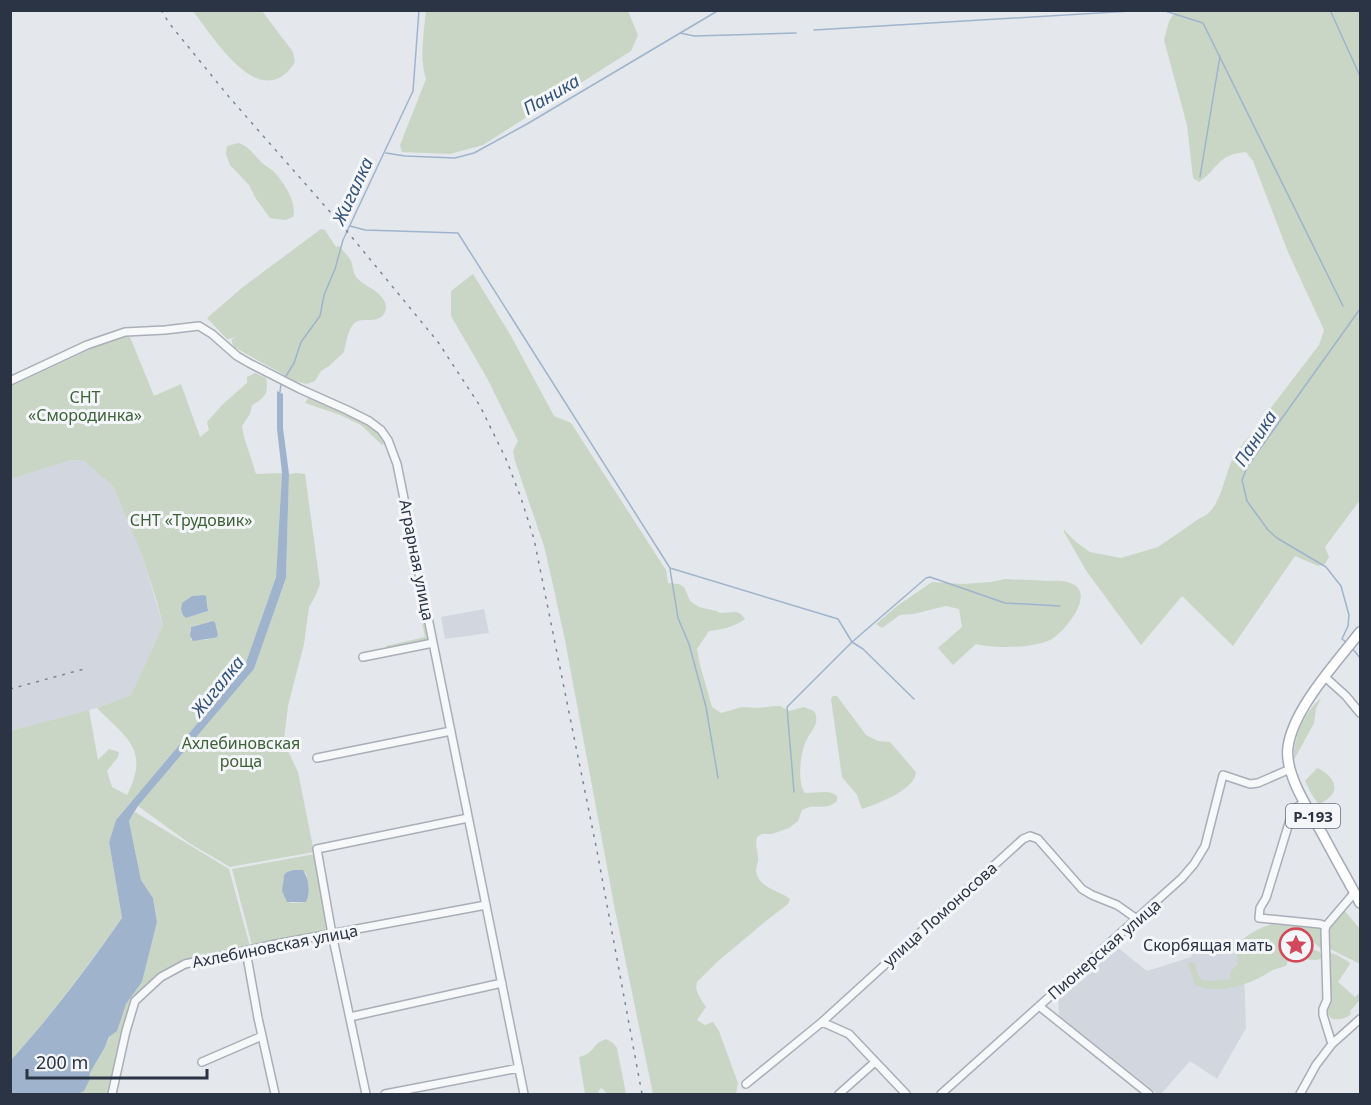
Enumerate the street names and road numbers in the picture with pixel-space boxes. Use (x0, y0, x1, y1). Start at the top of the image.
street label: Аграрная улица (394, 498, 440, 622)
road number: Р-193 (1286, 804, 1340, 828)
street label: улица Ломоносова (878, 857, 1002, 971)
street label: Пионерская улица (1043, 894, 1165, 1004)
street label: Ахлебиновская улица (190, 919, 360, 973)

